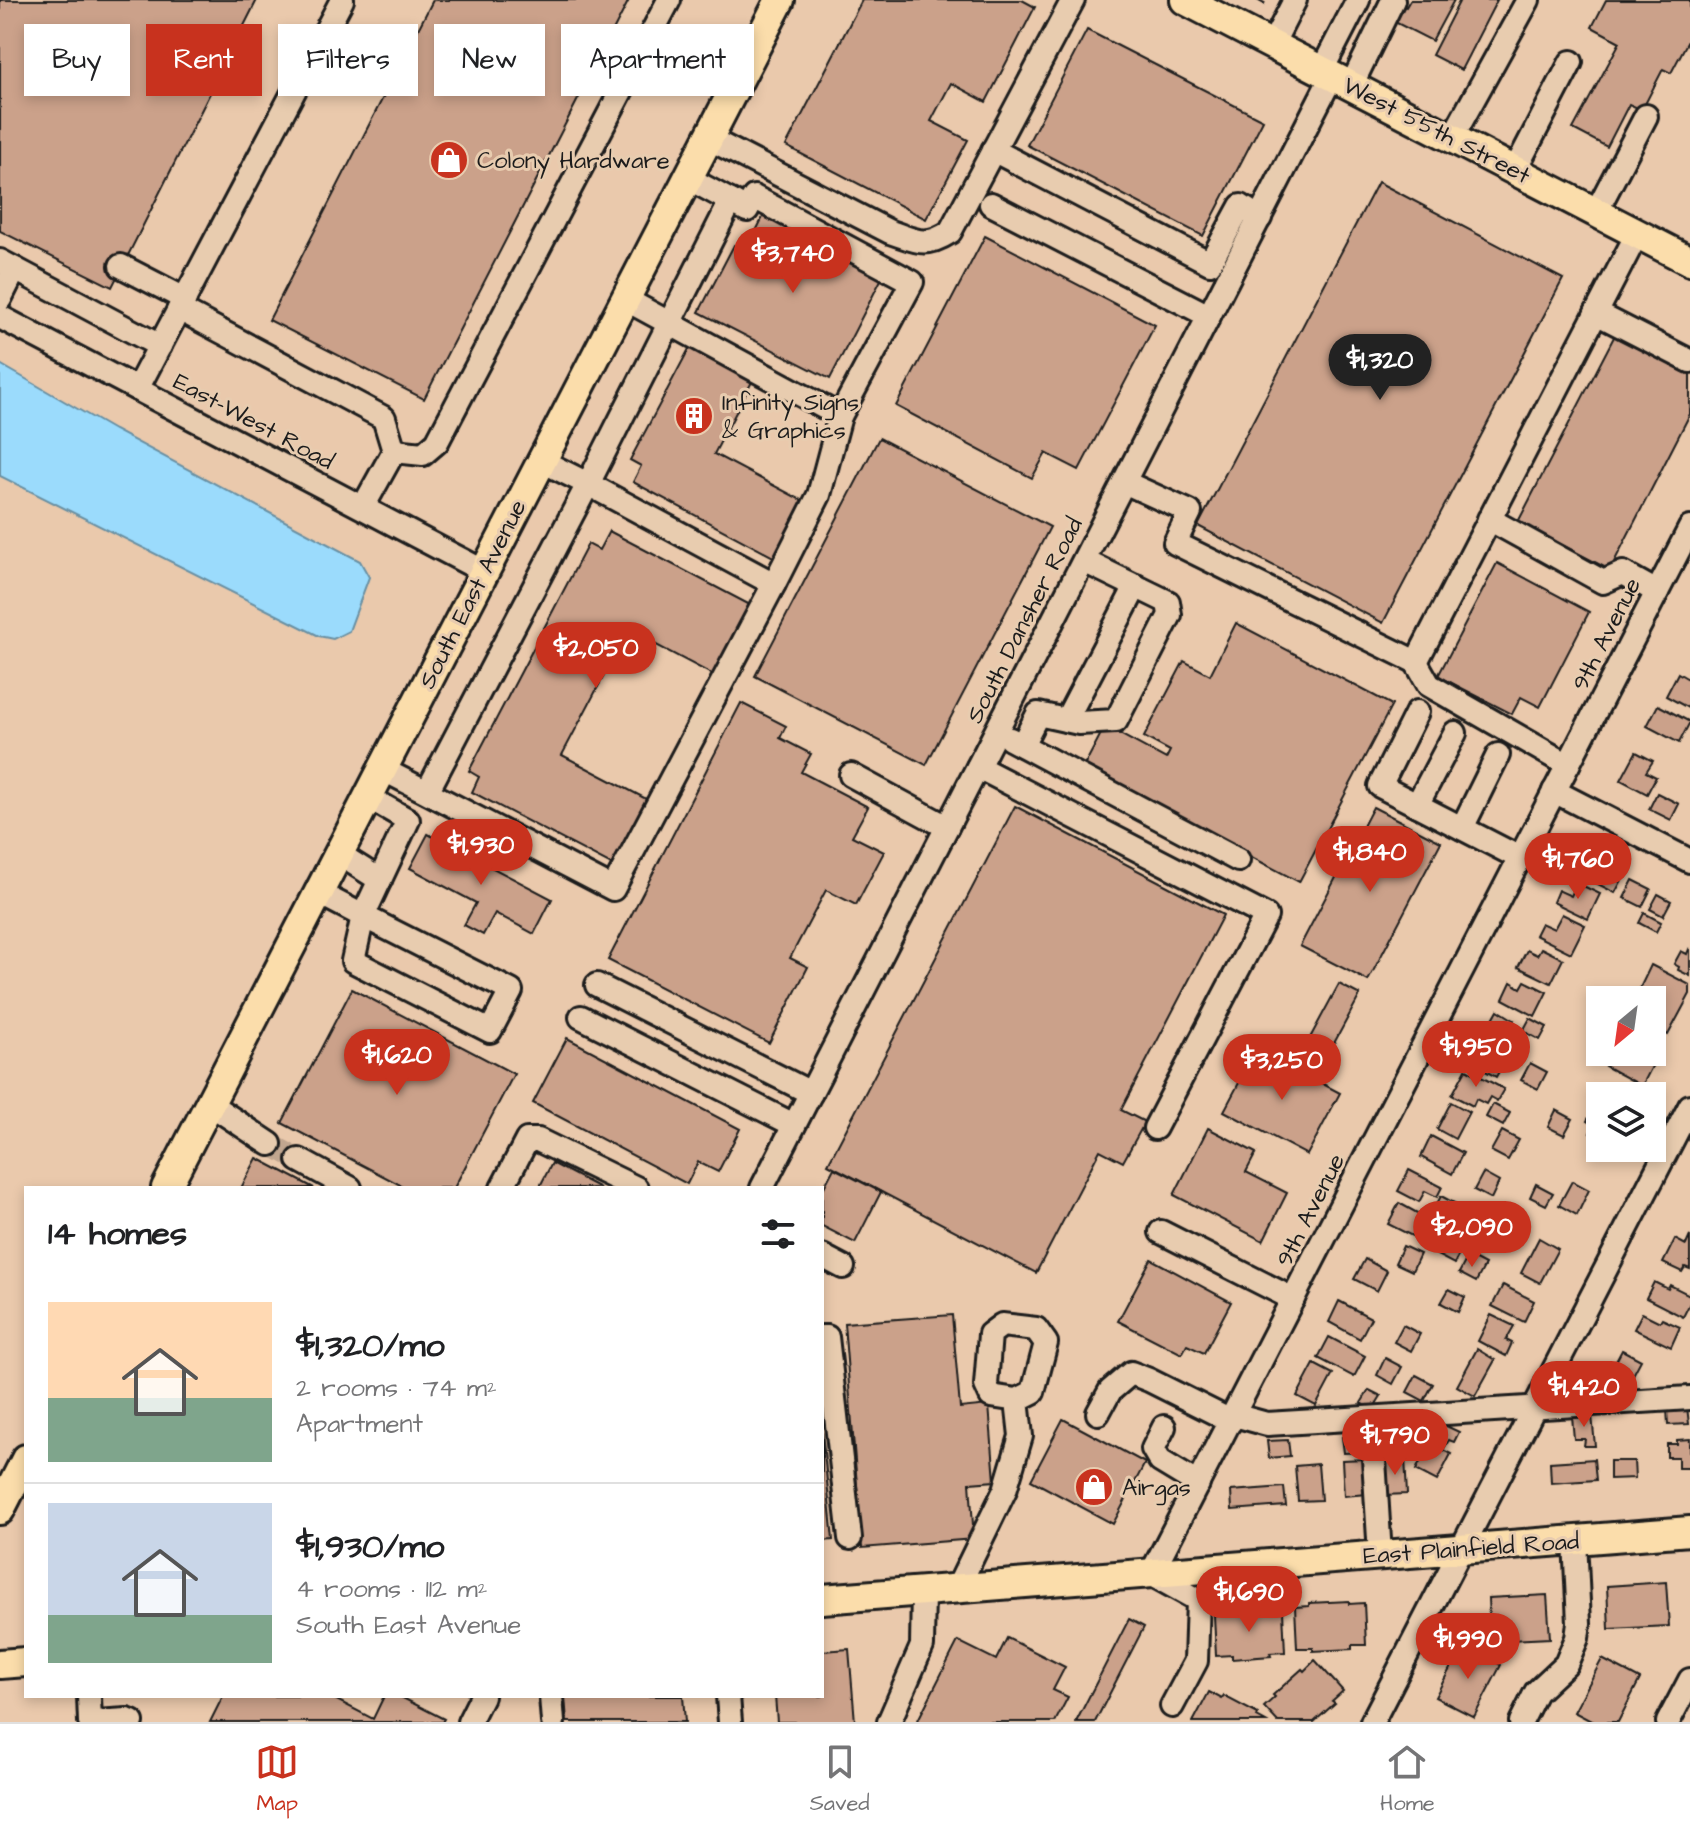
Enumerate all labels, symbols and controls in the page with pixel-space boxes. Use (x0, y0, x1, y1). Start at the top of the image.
chip: Buy (24, 24, 130, 96)
chip: Rent (146, 24, 262, 96)
chip: Filters (278, 24, 418, 96)
chip: New (434, 24, 545, 96)
chip: Apartment (561, 24, 754, 96)
street label: West 55th Street (1337, 69, 1536, 193)
shop icon: Colony Hardware (428, 139, 470, 181)
place label: Colony Hardware (477, 144, 670, 179)
pin: $3,740 (728, 227, 858, 295)
text: $3,740 (752, 235, 834, 271)
pin: $1,320 (1315, 334, 1445, 402)
text: $1,320 (1347, 342, 1413, 378)
street label: East-West Road (167, 365, 340, 479)
place label: Infinity Signs & Graphics (722, 386, 859, 448)
building icon: Infinity Signs & Graphics (673, 395, 715, 437)
street label: South East Avenue (411, 494, 535, 695)
street label: South Dansher Road (958, 512, 1092, 729)
street label: 9th Avenue (1564, 572, 1650, 697)
pin: $2,050 (531, 622, 661, 690)
text: $2,050 (553, 630, 639, 666)
pin: $1,930 (416, 819, 546, 887)
pin: $1,840 (1305, 826, 1435, 894)
text: $1,930 (448, 827, 514, 863)
pin: $1,760 (1513, 833, 1643, 901)
text: $1,840 (1333, 834, 1407, 870)
text: $1,760 (1542, 841, 1614, 877)
north arrow (1586, 986, 1666, 1066)
map controls (1586, 986, 1666, 1162)
pin: $1,950 (1411, 1021, 1541, 1089)
pin: $1,620 (332, 1029, 462, 1097)
text: $1,950 (1440, 1029, 1512, 1065)
pin: $3,250 (1217, 1034, 1347, 1102)
text: $1,620 (362, 1037, 432, 1073)
text: $3,250 (1241, 1042, 1323, 1078)
button: layers (1586, 1082, 1666, 1162)
street label: 9th Avenue (1268, 1148, 1354, 1273)
pin: $2,090 (1407, 1201, 1537, 1269)
text: $2,090 (1431, 1209, 1513, 1245)
text: 14 homes (48, 1210, 187, 1258)
icon: filters (756, 1212, 800, 1256)
text: $1,320/mo (296, 1322, 445, 1370)
icon: home (112, 1334, 208, 1430)
pin: $1,420 (1519, 1361, 1649, 1429)
text: $1,420 (1548, 1369, 1620, 1405)
text: 2 rooms · 74 m² (296, 1370, 497, 1406)
text: Apartment (296, 1406, 423, 1442)
pin: $1,790 (1330, 1409, 1460, 1477)
text: $1,790 (1360, 1417, 1430, 1453)
shop icon: Airgas (1073, 1466, 1115, 1508)
place label: Airgas (1122, 1471, 1191, 1506)
text: $1,930/mo (296, 1523, 444, 1571)
street label: East Plainfield Road (1362, 1524, 1580, 1574)
icon: home (112, 1535, 208, 1631)
pin: $1,690 (1184, 1566, 1314, 1634)
text: 4 rooms · 112 m² (296, 1571, 487, 1607)
text: $1,690 (1214, 1574, 1284, 1610)
text: South East Avenue (296, 1607, 521, 1643)
pin: $1,990 (1403, 1613, 1533, 1681)
text: $1,990 (1434, 1621, 1502, 1657)
tab: Map (255, 1740, 299, 1819)
tab: Saved (810, 1740, 870, 1819)
tab: Home (1380, 1740, 1435, 1819)

